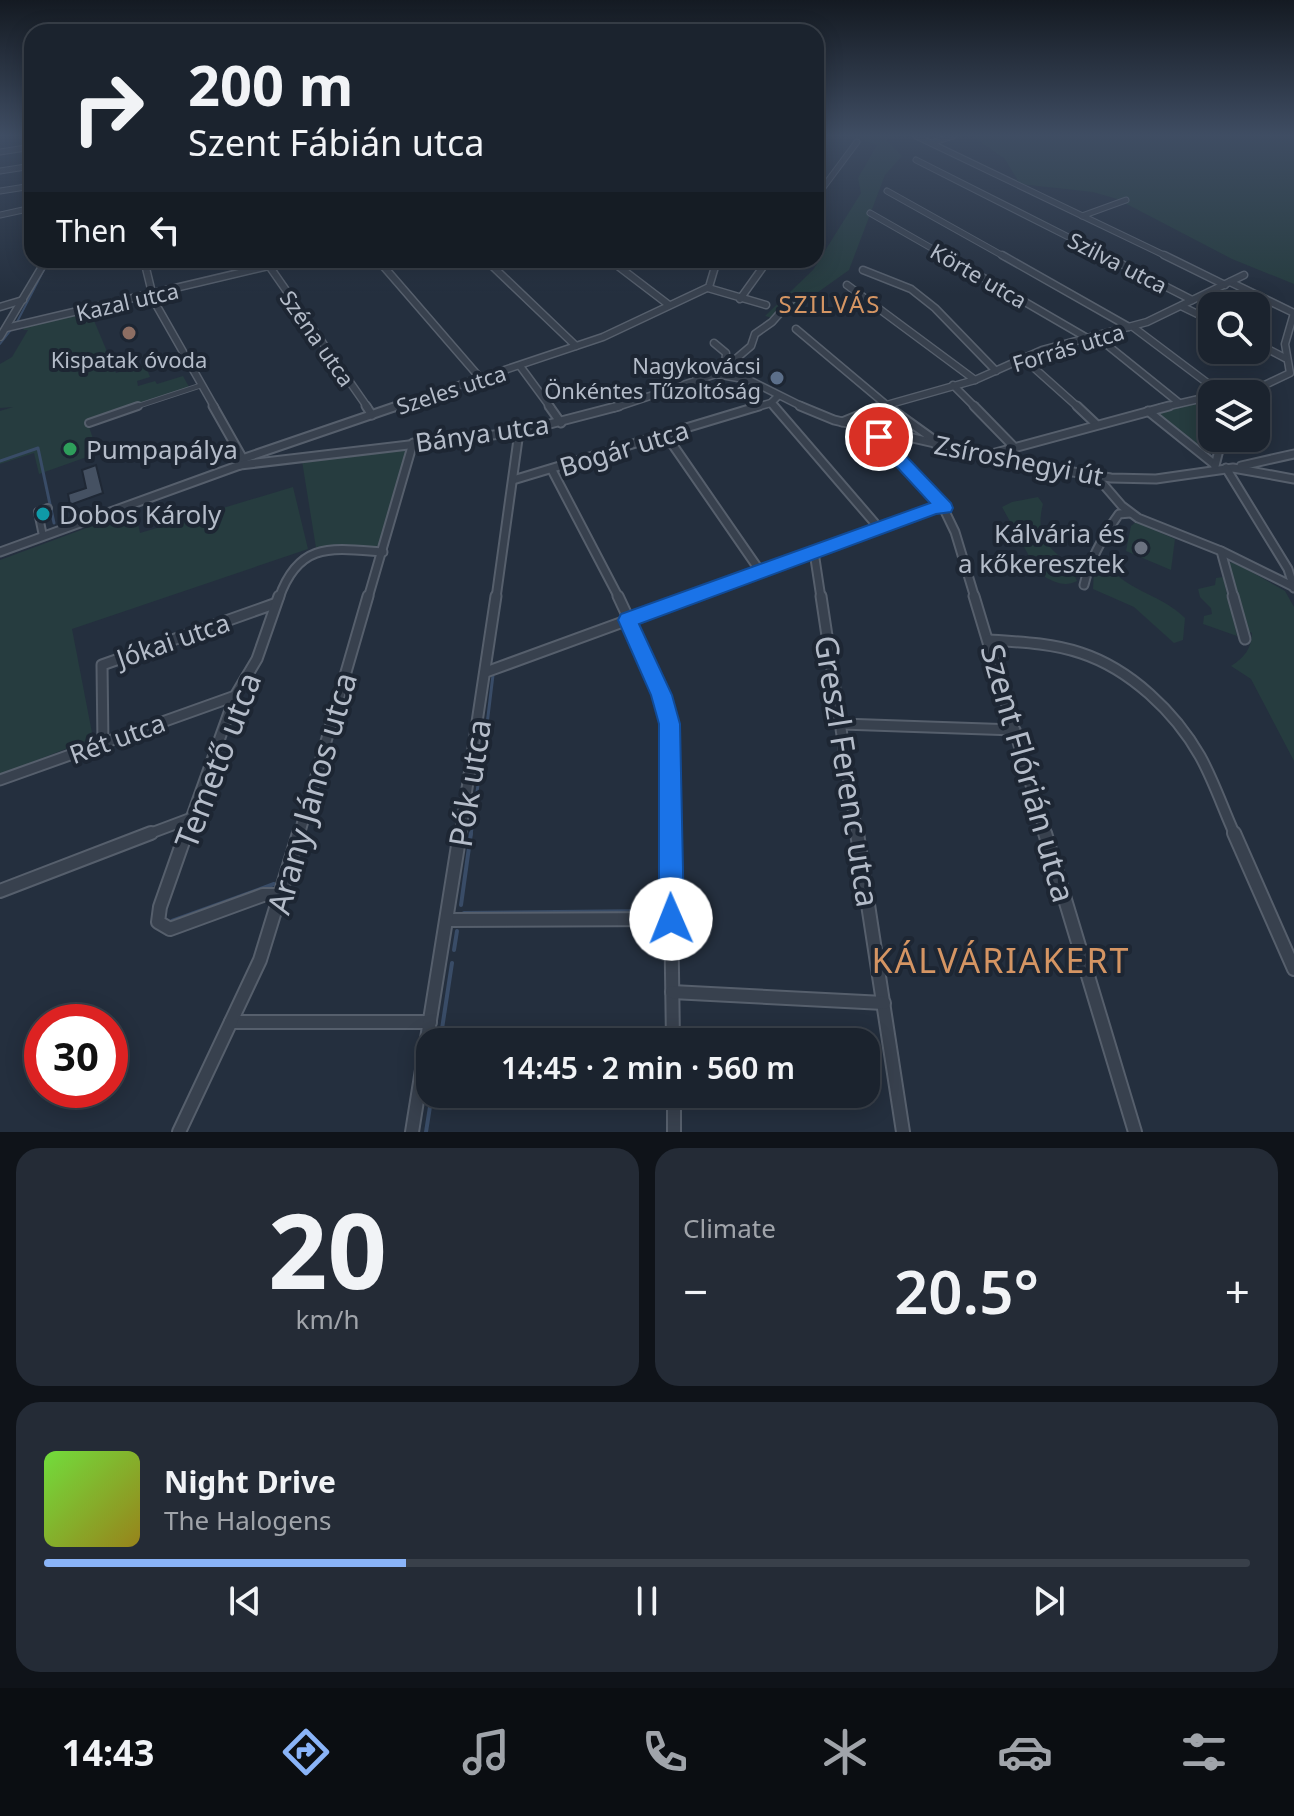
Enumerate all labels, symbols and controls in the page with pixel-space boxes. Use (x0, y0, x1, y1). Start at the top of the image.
text: 200 m (188, 46, 353, 122)
icon: right (56, 56, 160, 160)
text: Szent Fábián utca (188, 118, 484, 167)
icon: left (143, 208, 187, 252)
text: Then (56, 210, 127, 251)
street label: Szilva utca (1063, 224, 1173, 300)
street label: Körte utca (925, 235, 1033, 315)
street label: Kazal utca (73, 275, 181, 327)
street label: Széna utca (274, 284, 362, 392)
district label: SZILVÁS (778, 287, 882, 320)
map controls (1198, 292, 1270, 452)
button: search (1198, 292, 1270, 364)
street label: Forrás utca (1008, 316, 1128, 378)
marker: Kispatak óvoda (120, 324, 138, 342)
place label: Kispatak óvoda (51, 344, 207, 374)
place label: Nagykovácsi Önkéntes Tűzoltóság (544, 350, 761, 405)
street label: Szeles utca (392, 357, 510, 421)
marker: Nagykovácsi Önkéntes Tűzoltóság (768, 369, 786, 387)
button: layers (1198, 380, 1270, 452)
pin (845, 403, 913, 471)
street label: Bánya utca (413, 406, 551, 460)
street label: Bogár utca (555, 411, 693, 485)
icon: arrive (857, 415, 901, 459)
street label: Zsíroshegyi út (931, 426, 1107, 494)
place label: Pumpapálya (86, 431, 238, 467)
marker: Pumpapálya (61, 440, 79, 458)
place label: Dobos Károly (59, 496, 222, 532)
marker: Dobos Károly (34, 505, 52, 523)
place label: Kálvária és a kőkeresztek (958, 515, 1125, 581)
marker: Kálvária és a kőkeresztek (1132, 539, 1150, 557)
street label: Jókai utca (109, 604, 234, 677)
street label: Greszl Ferenc utca (805, 632, 891, 910)
street label: Szent Flórián utca (972, 639, 1086, 907)
street label: Temető utca (164, 666, 270, 854)
street label: Arany János utca (256, 667, 366, 919)
street label: Rét utca (64, 704, 170, 772)
street label: Pók utca (438, 716, 500, 850)
position arrow (629, 877, 713, 961)
district label: KÁLVÁRIAKERT (871, 937, 1131, 983)
speed limit sign: 30 (24, 1004, 128, 1108)
text: 14:45 · 2 min · 560 m (501, 1047, 795, 1088)
text: 20 (268, 1178, 387, 1319)
text: Climate (683, 1210, 776, 1246)
text: 20.5° (894, 1250, 1039, 1332)
text: − (683, 1261, 708, 1321)
text: + (1225, 1261, 1250, 1321)
text: km/h (296, 1301, 359, 1337)
text: Night Drive (164, 1461, 336, 1502)
text: The Halogens (164, 1502, 331, 1538)
icon: previous (223, 1579, 267, 1623)
icon: pause (625, 1579, 669, 1623)
icon: next (1027, 1579, 1071, 1623)
icon: directions (278, 1724, 334, 1780)
icon: music (458, 1724, 514, 1780)
icon: phone (637, 1724, 693, 1780)
icon: climate (817, 1724, 873, 1780)
icon: car (997, 1724, 1053, 1780)
icon: filters (1176, 1724, 1232, 1780)
text: 14:43 (62, 1728, 154, 1777)

